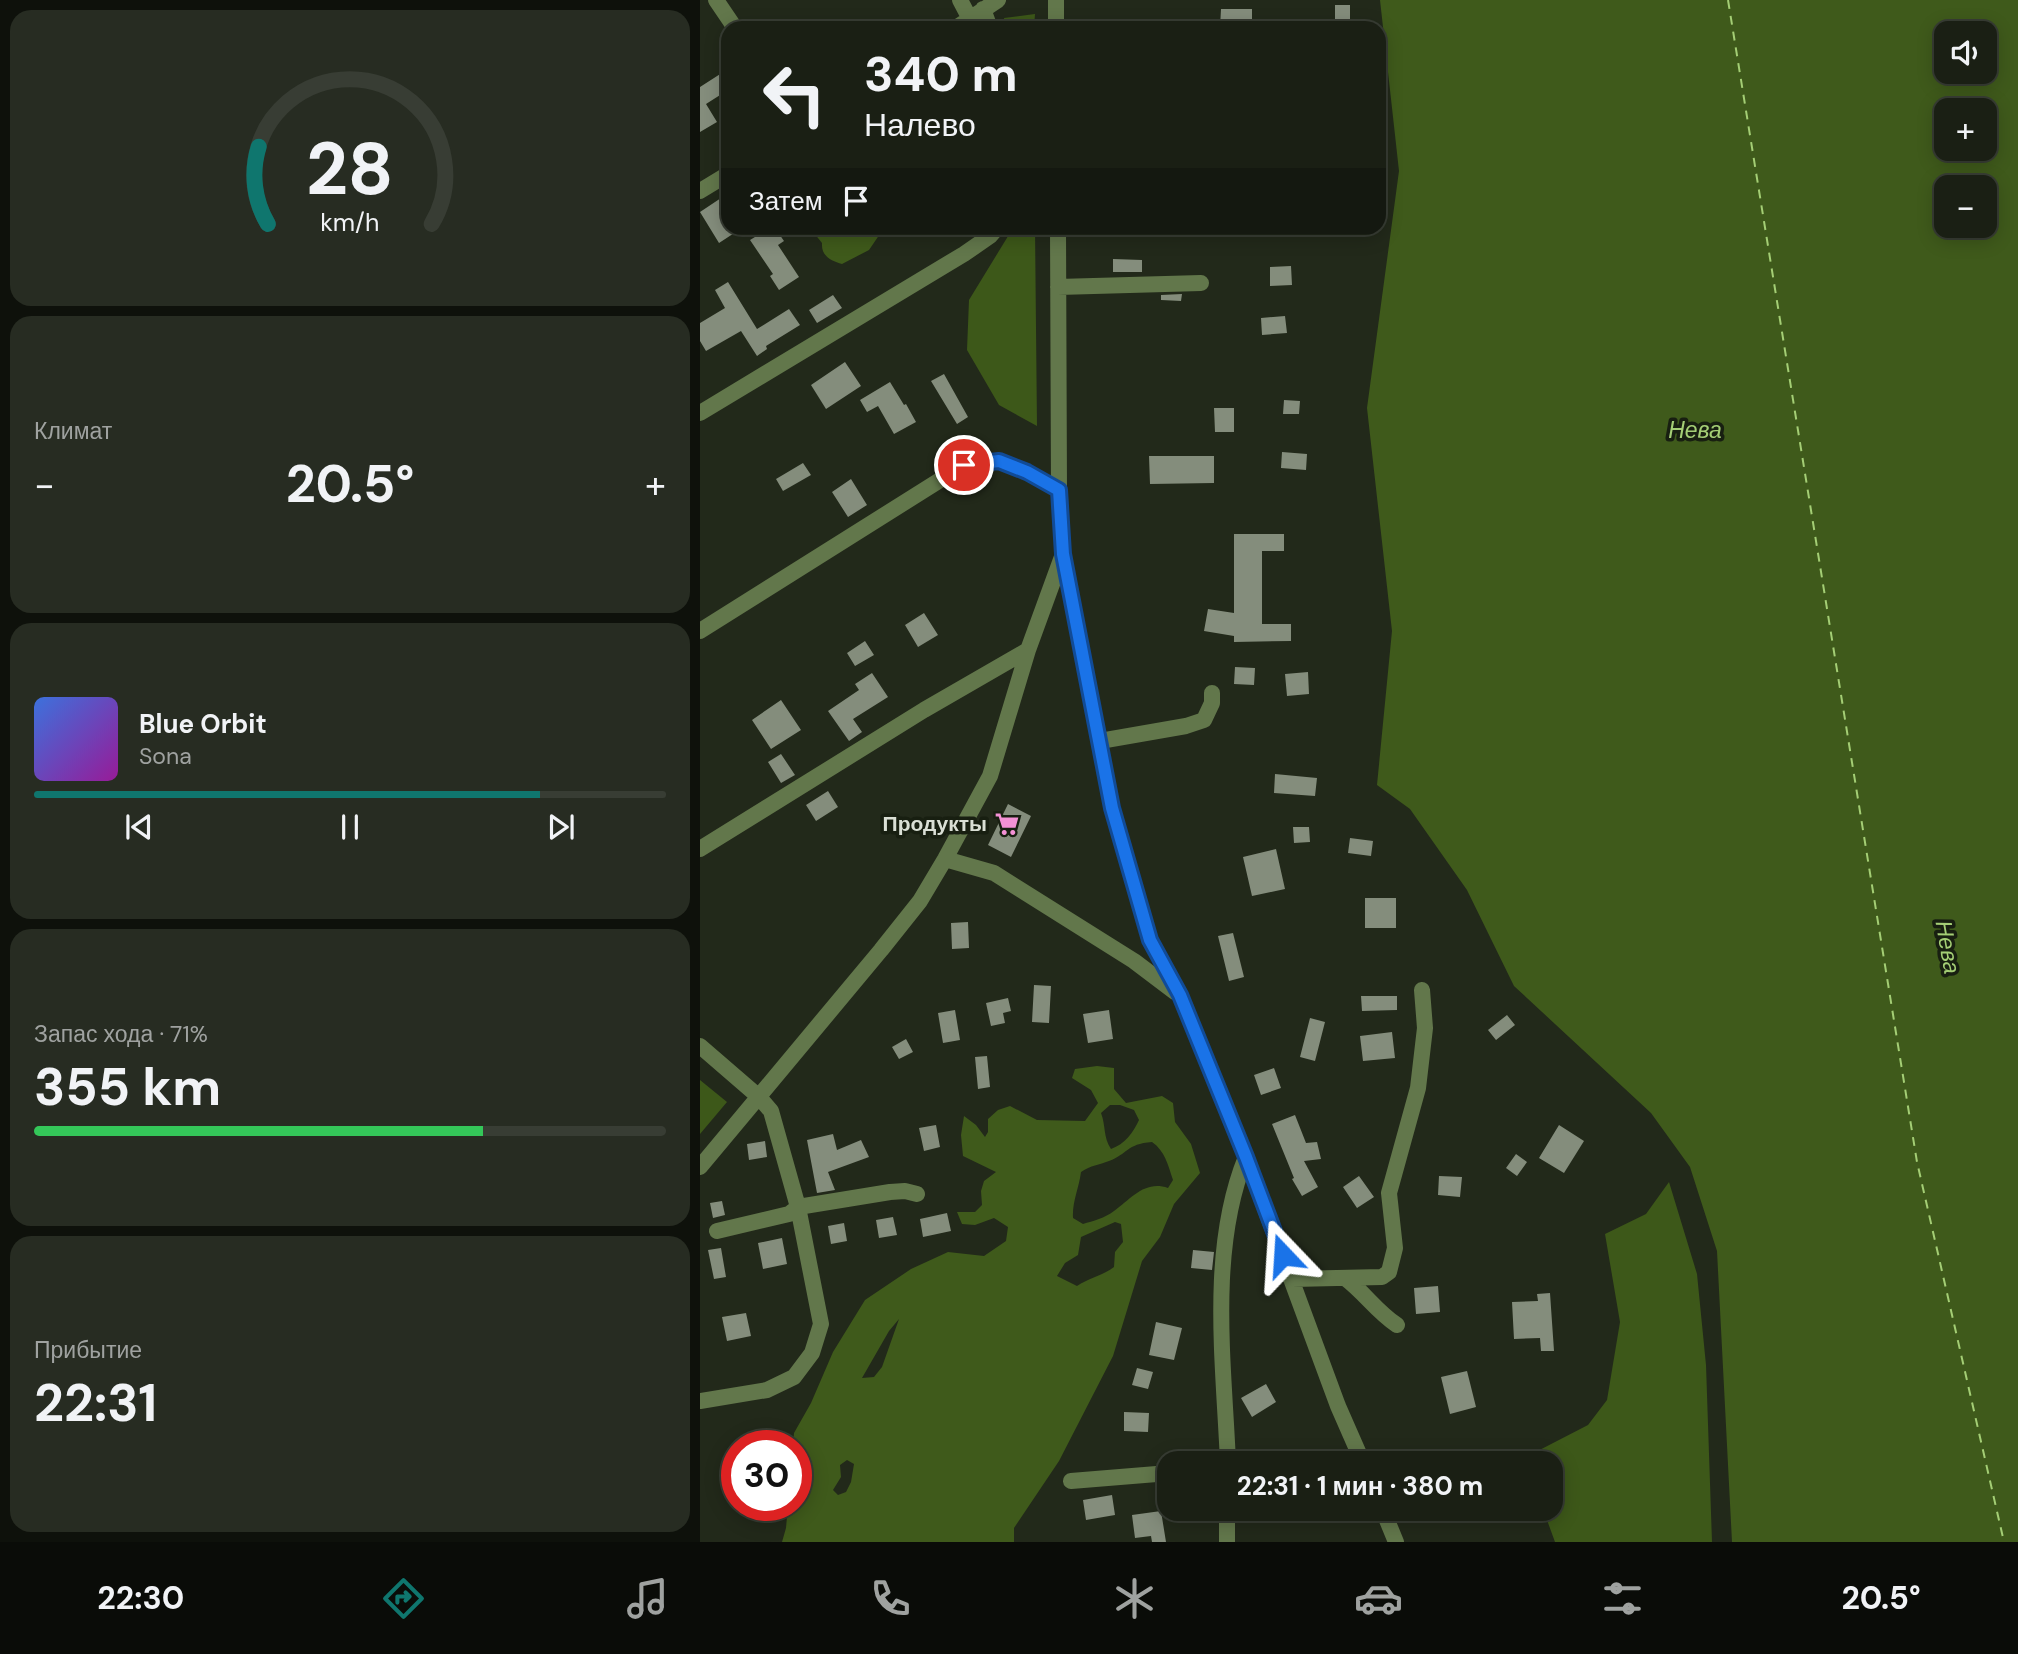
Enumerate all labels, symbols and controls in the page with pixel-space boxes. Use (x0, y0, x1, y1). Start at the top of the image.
map controls (1934, 21, 1997, 238)
button: sound (1934, 21, 1997, 84)
text: 340 m (864, 42, 1018, 106)
icon: left (749, 49, 840, 140)
button: + (1934, 98, 1997, 161)
text: Налево (864, 104, 976, 146)
text: 28 (306, 123, 394, 218)
button: − (1934, 175, 1997, 238)
icon: arrive (837, 182, 875, 220)
text: Затем (749, 184, 823, 218)
text: km/h (320, 206, 380, 239)
water label: Нева (1668, 415, 1722, 445)
text: Климат (34, 416, 112, 446)
pin (934, 435, 994, 495)
icon: arrive (945, 446, 983, 484)
text: 20.5° (286, 450, 414, 518)
text: − (34, 460, 55, 510)
text: + (645, 460, 666, 510)
text: Blue Orbit (139, 707, 267, 741)
text: Sona (139, 741, 192, 771)
icon: previous (120, 808, 158, 846)
icon: pause (331, 808, 369, 846)
icon: next (542, 808, 580, 846)
place label: Продукты (883, 810, 987, 838)
supermarket icon: Продукты (993, 810, 1021, 838)
water label: Нева (1929, 918, 1967, 976)
text: Запас хода · 71% (34, 1019, 208, 1049)
text: 355 km (34, 1053, 221, 1121)
position arrow (1246, 1218, 1320, 1292)
text: Прибытие (34, 1335, 142, 1365)
text: 22:31 (34, 1369, 157, 1437)
speed limit sign: 30 (721, 1430, 812, 1521)
text: 22:31 · 1 мин · 380 m (1237, 1469, 1483, 1503)
icon: directions (379, 1574, 428, 1623)
icon: music (623, 1574, 672, 1623)
icon: phone (866, 1574, 915, 1623)
icon: climate (1110, 1574, 1159, 1623)
icon: car (1354, 1574, 1403, 1623)
icon: filters (1598, 1574, 1647, 1623)
text: 22:30 (97, 1577, 184, 1619)
text: 20.5° (1841, 1577, 1921, 1619)

